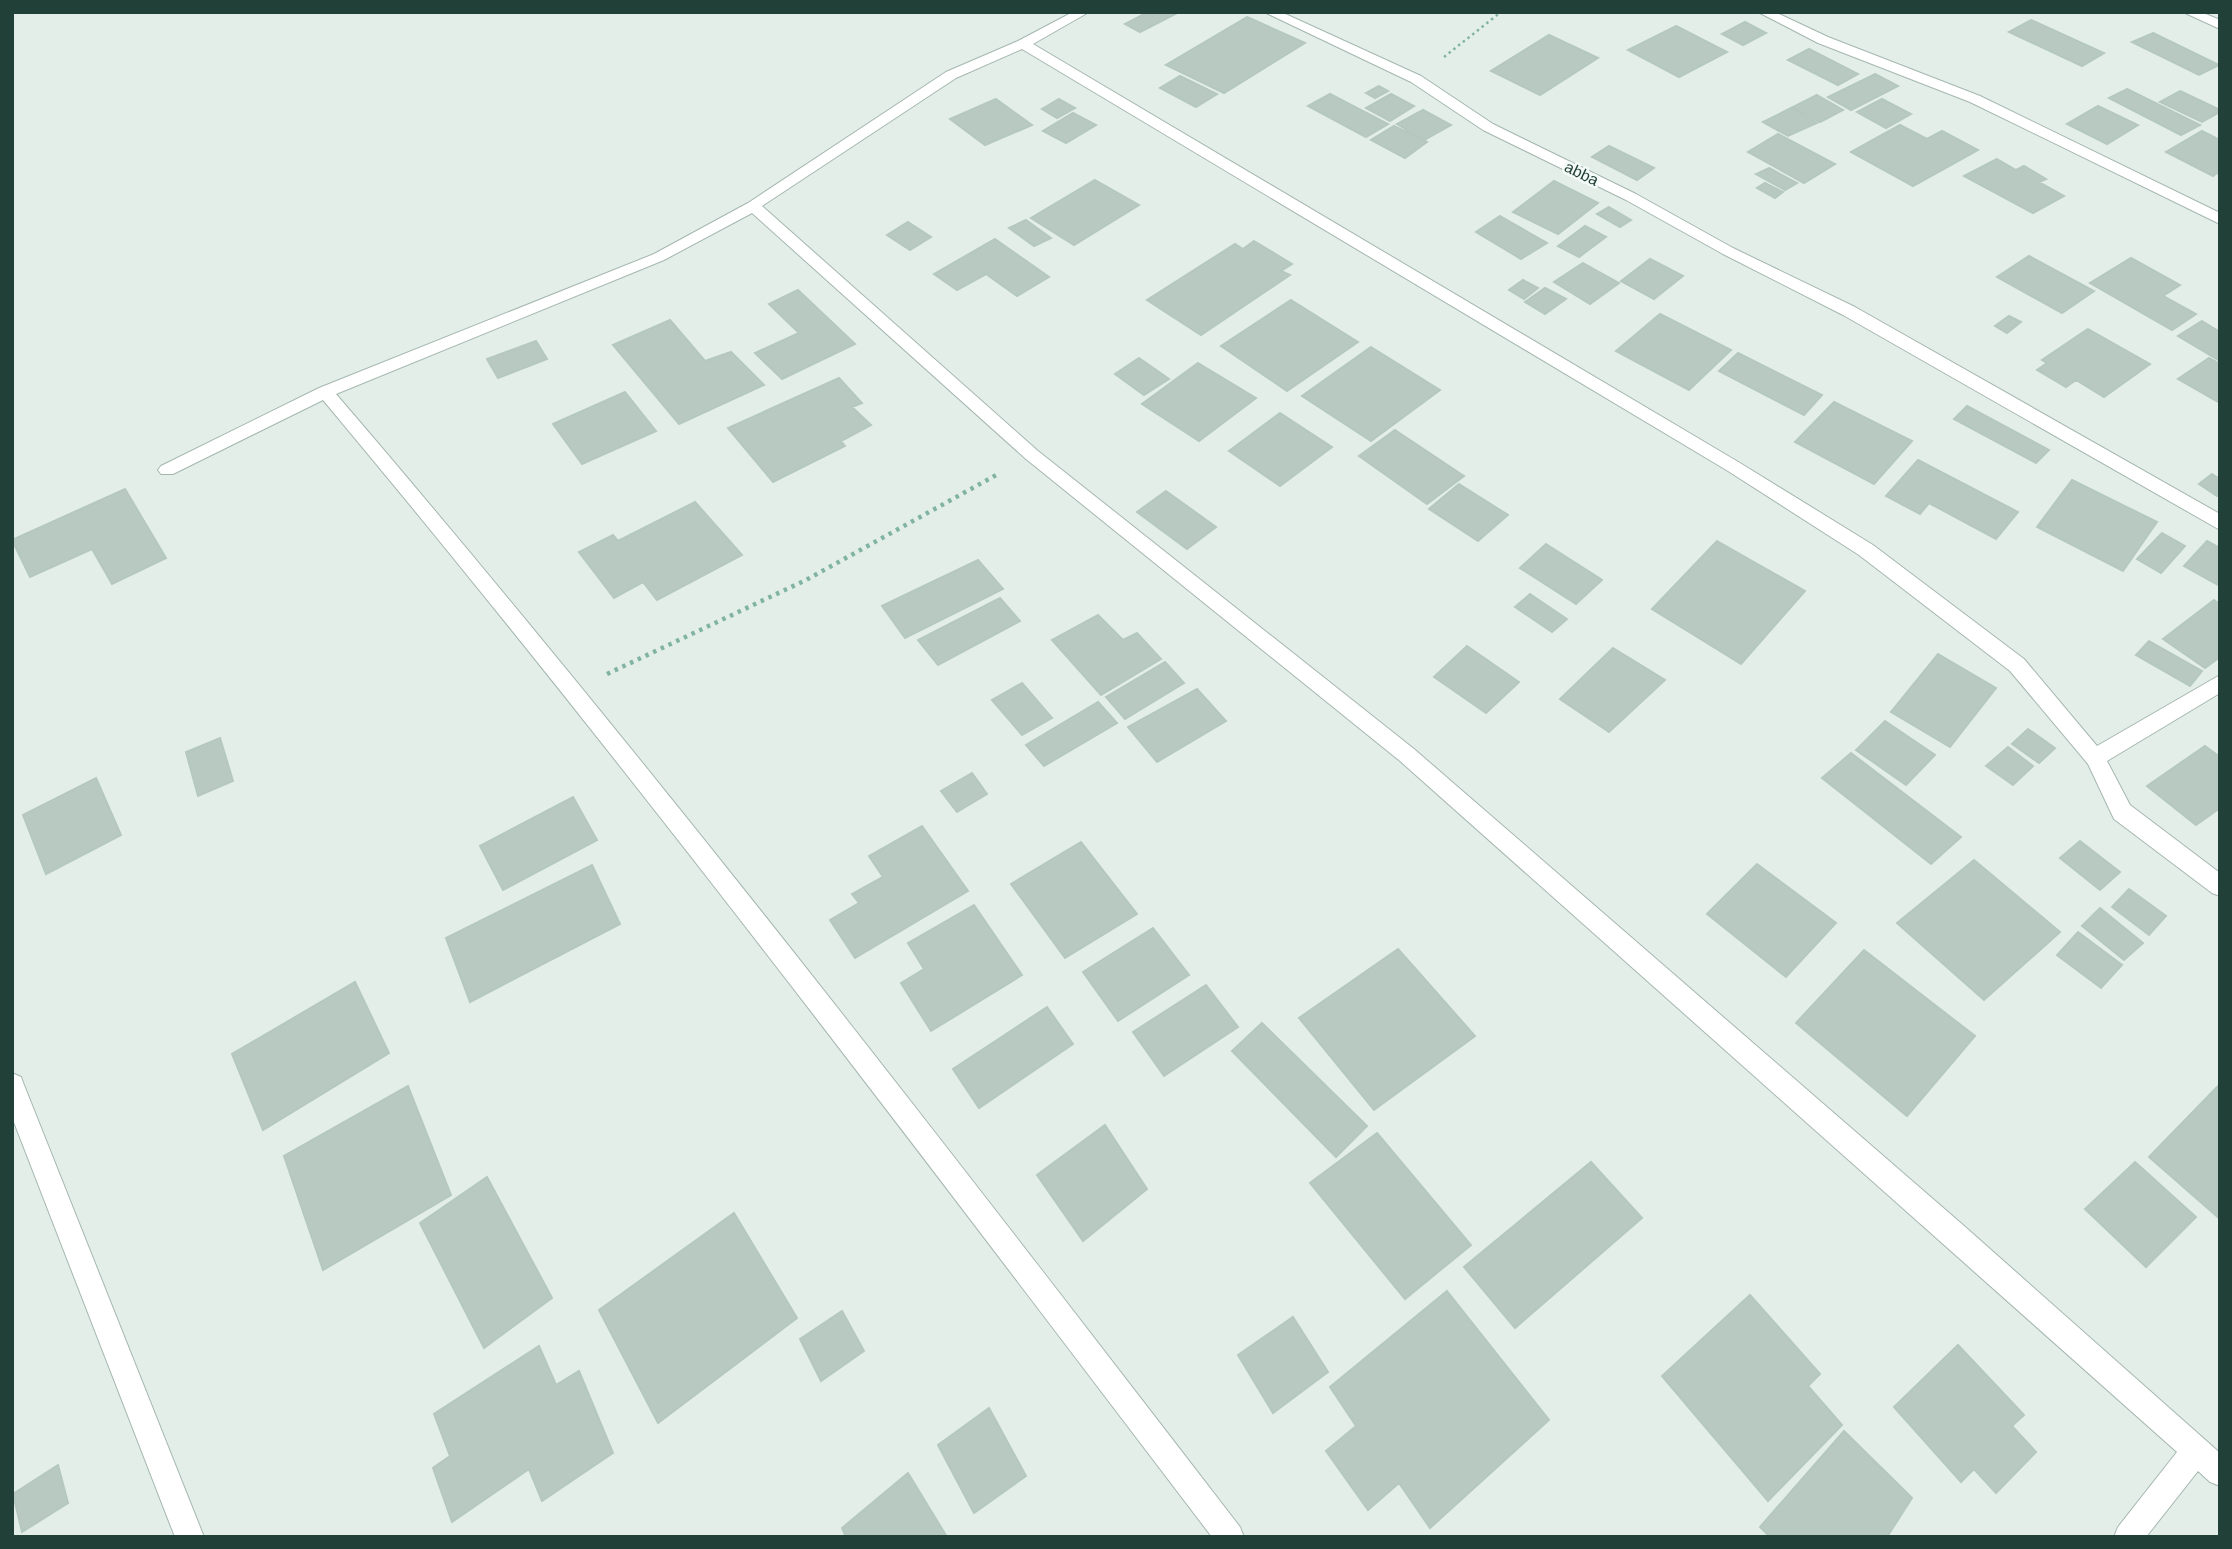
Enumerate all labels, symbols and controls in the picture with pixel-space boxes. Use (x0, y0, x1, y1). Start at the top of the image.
street label: abba (1562, 158, 1602, 189)

